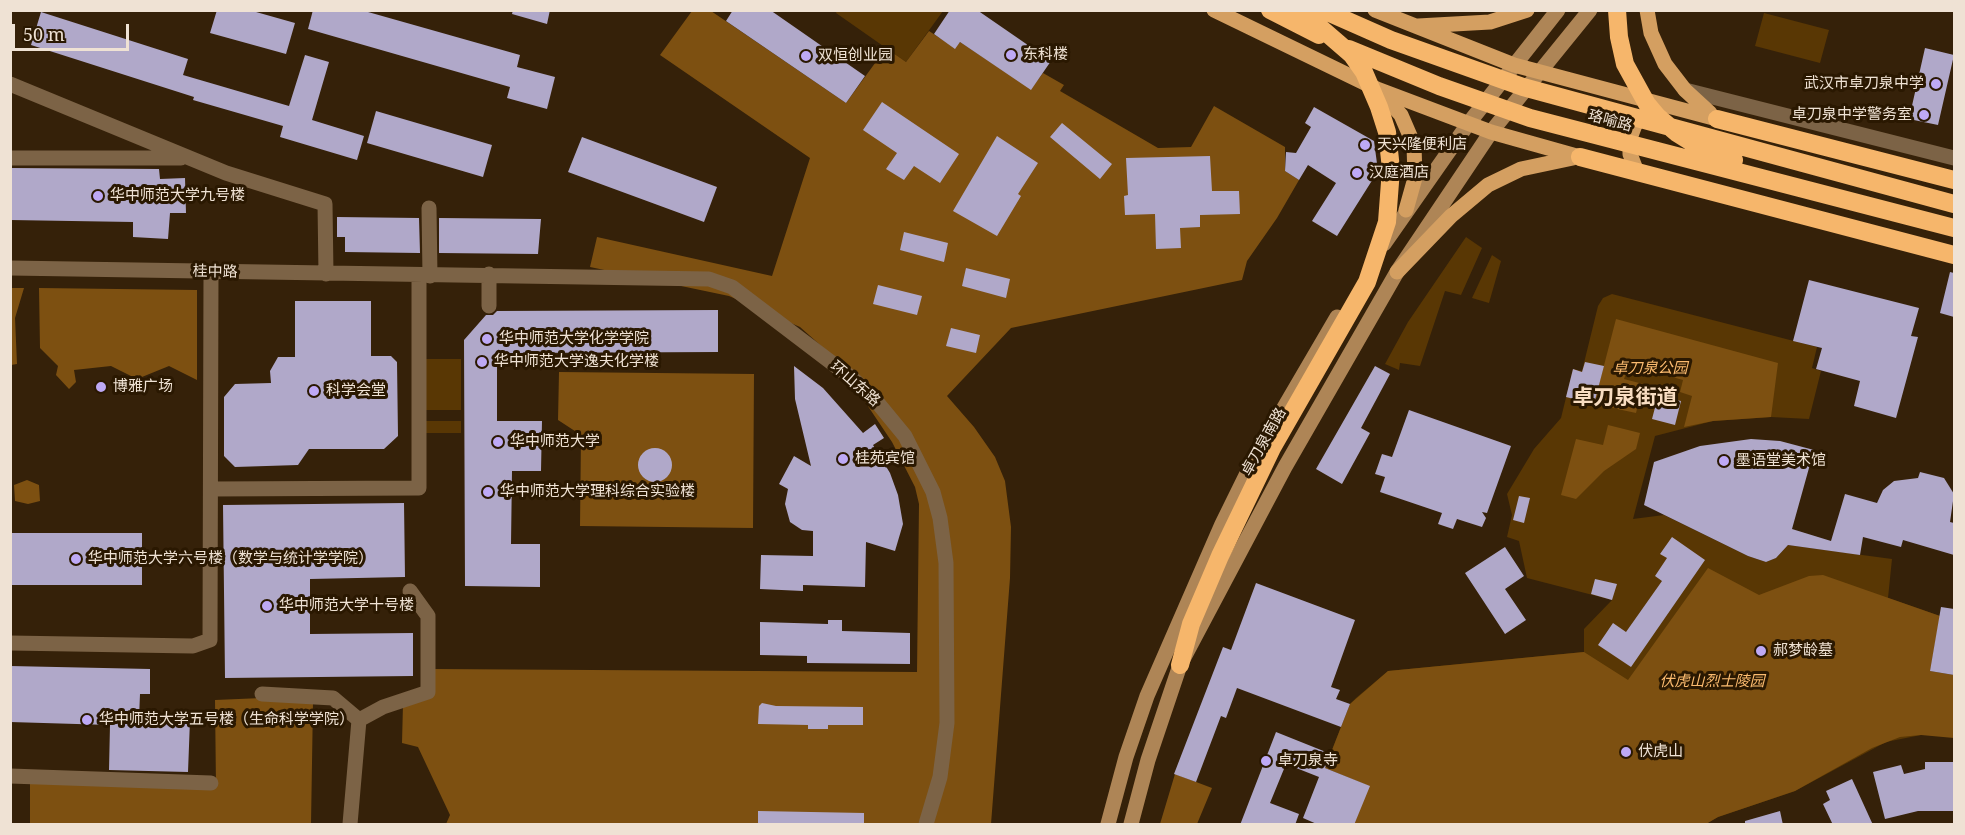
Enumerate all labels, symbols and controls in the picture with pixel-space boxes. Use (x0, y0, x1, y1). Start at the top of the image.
scale bar (15, 12, 132, 50)
text: 50 m (23, 22, 65, 46)
place label: 东科楼 (1023, 46, 1068, 64)
place label: 双恒创业园 (818, 47, 893, 65)
marker: 东科楼 (1004, 48, 1018, 62)
marker: 双恒创业园 (799, 49, 813, 63)
place label: 武汉市卓刀泉中学 (1804, 75, 1924, 93)
marker: 武汉市卓刀泉中学 (1929, 77, 1943, 91)
street label: 珞喻路 (1586, 106, 1634, 136)
place label: 卓刀泉中学警务室 (1792, 106, 1912, 124)
marker: 卓刀泉中学警务室 (1917, 108, 1931, 122)
place label: 天兴隆便利店 (1377, 136, 1467, 154)
marker: 天兴隆便利店 (1358, 138, 1372, 152)
place label: 汉庭酒店 (1369, 164, 1429, 182)
marker: 汉庭酒店 (1350, 166, 1364, 180)
place label: 华中师范大学九号楼 (110, 187, 245, 205)
marker: 华中师范大学九号楼 (91, 189, 105, 203)
street label: 桂中路 (192, 263, 238, 281)
place label: 华中师范大学化学学院 (499, 330, 649, 348)
marker: 华中师范大学化学学院 (480, 332, 494, 346)
place label: 华中师范大学逸夫化学楼 (494, 353, 659, 371)
marker: 华中师范大学逸夫化学楼 (475, 355, 489, 369)
street label: 环山东路 (826, 358, 884, 410)
park label: 卓刀泉公园 (1613, 360, 1687, 378)
place label: 博雅广场 (113, 378, 173, 396)
marker: 博雅广场 (94, 380, 108, 394)
place label: 科学会堂 (326, 382, 386, 400)
marker: 科学会堂 (307, 384, 321, 398)
district label: 卓刀泉街道 (1573, 385, 1677, 411)
street label: 卓刀泉南路 (1238, 405, 1290, 479)
place label: 华中师范大学 (510, 433, 600, 451)
marker: 华中师范大学 (491, 435, 505, 449)
place label: 桂苑宾馆 (855, 450, 915, 468)
marker: 桂苑宾馆 (836, 452, 850, 466)
place label: 墨语堂美术馆 (1736, 452, 1826, 470)
marker: 墨语堂美术馆 (1717, 454, 1731, 468)
place label: 华中师范大学理科综合实验楼 (500, 483, 695, 501)
marker: 华中师范大学理科综合实验楼 (481, 485, 495, 499)
place label: 华中师范大学六号楼（数学与统计学学院） (88, 550, 373, 568)
marker: 华中师范大学六号楼（数学与统计学学院） (69, 552, 83, 566)
place label: 华中师范大学十号楼 (279, 597, 414, 615)
marker: 华中师范大学十号楼 (260, 599, 274, 613)
place label: 郝梦龄墓 (1773, 642, 1833, 660)
marker: 郝梦龄墓 (1754, 644, 1768, 658)
park label: 伏虎山烈士陵园 (1660, 673, 1764, 691)
place label: 华中师范大学五号楼（生命科学学院） (99, 711, 354, 729)
marker: 华中师范大学五号楼（生命科学学院） (80, 713, 94, 727)
place label: 伏虎山 (1638, 743, 1683, 761)
marker: 伏虎山 (1619, 745, 1633, 759)
place label: 卓刀泉寺 (1278, 752, 1338, 770)
marker: 卓刀泉寺 (1259, 754, 1273, 768)

